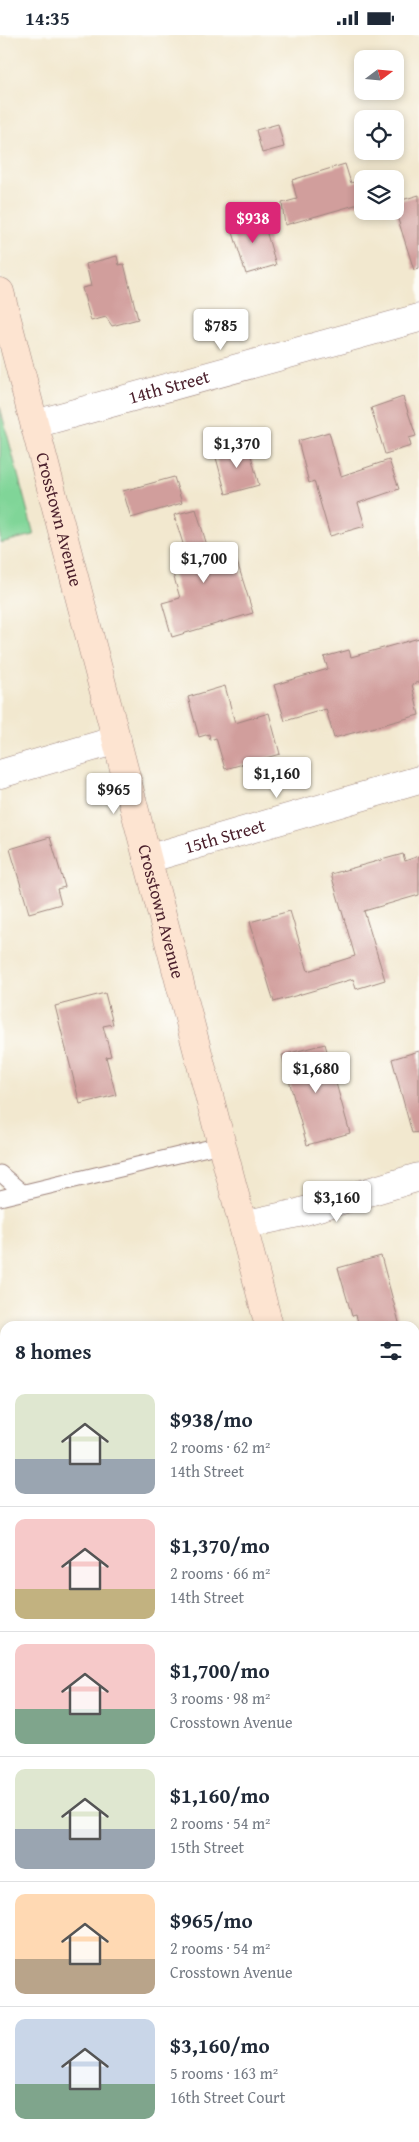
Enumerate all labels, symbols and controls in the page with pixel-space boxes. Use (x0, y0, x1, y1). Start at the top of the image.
text: 14:35 (25, 4, 70, 32)
north arrow (354, 50, 404, 100)
map controls (354, 50, 404, 220)
button: locate (354, 110, 404, 160)
button: layers (354, 170, 404, 220)
pin: $938 (223, 201, 283, 244)
text: $938 (236, 206, 270, 230)
pin: $785 (191, 309, 251, 351)
text: $785 (204, 313, 238, 337)
street label: 14th Street (125, 362, 213, 411)
pin: $1,370 (196, 427, 278, 469)
text: $1,370 (214, 431, 260, 455)
street label: Crosstown Avenue (29, 449, 90, 589)
pin: $1,700 (163, 541, 245, 584)
text: $1,700 (181, 546, 227, 570)
pin: $1,160 (236, 757, 318, 799)
text: $1,160 (254, 761, 300, 785)
pin: $965 (84, 773, 144, 815)
text: $965 (97, 777, 131, 801)
street label: 15th Street (181, 811, 269, 861)
street label: Crosstown Avenue (131, 841, 192, 981)
pin: $1,680 (275, 1051, 357, 1094)
text: $1,680 (293, 1056, 339, 1080)
pin: $3,160 (296, 1181, 378, 1223)
text: $3,160 (314, 1185, 360, 1209)
text: 8 homes (15, 1336, 91, 1367)
icon: filters (377, 1337, 405, 1365)
text: $938/mo (170, 1404, 253, 1435)
icon: home (55, 1414, 115, 1474)
text: 2 rooms · 62 m² (170, 1435, 270, 1459)
text: 14th Street (170, 1459, 244, 1483)
text: $1,370/mo (170, 1530, 270, 1561)
icon: home (55, 1539, 115, 1599)
text: 2 rooms · 66 m² (170, 1561, 270, 1585)
text: 14th Street (170, 1585, 244, 1609)
text: $1,700/mo (170, 1655, 270, 1686)
icon: home (55, 1664, 115, 1724)
text: 3 rooms · 98 m² (170, 1686, 270, 1710)
text: Crosstown Avenue (170, 1710, 293, 1734)
text: $1,160/mo (170, 1780, 270, 1811)
icon: home (55, 1789, 115, 1849)
text: 2 rooms · 54 m² (170, 1811, 270, 1835)
text: 15th Street (170, 1835, 244, 1859)
text: $965/mo (170, 1905, 253, 1936)
icon: home (55, 1914, 115, 1974)
text: 2 rooms · 54 m² (170, 1936, 270, 1960)
text: Crosstown Avenue (170, 1960, 293, 1984)
text: $3,160/mo (170, 2030, 270, 2061)
icon: home (55, 2039, 115, 2099)
text: 5 rooms · 163 m² (170, 2061, 278, 2085)
text: 16th Street Court (170, 2085, 285, 2109)

